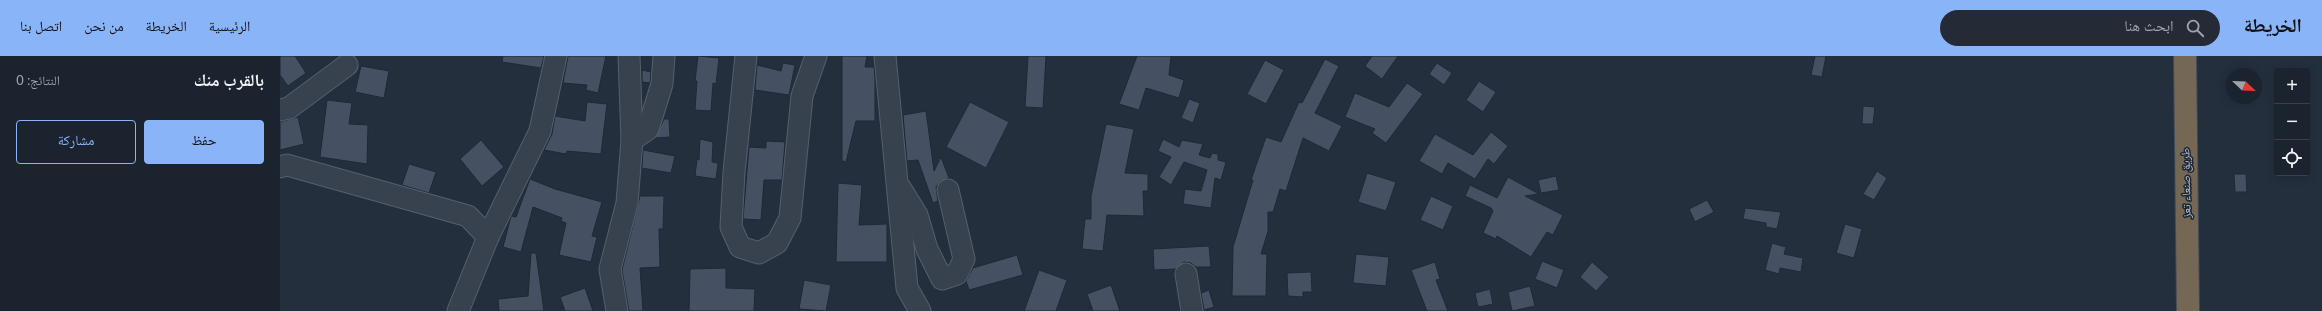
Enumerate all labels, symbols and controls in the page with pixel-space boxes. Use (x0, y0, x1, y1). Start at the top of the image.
search box (1940, 10, 2220, 46)
text: الخريطة (2244, 14, 2302, 36)
text: ابحث هنا (2124, 17, 2174, 34)
icon: search (2184, 17, 2206, 39)
text: اتصل بنا (20, 18, 62, 34)
text: من نحن (84, 18, 124, 34)
text: الخريطة (146, 18, 187, 34)
text: الرئيسية (209, 18, 250, 34)
north arrow (2226, 68, 2262, 104)
map controls (2274, 68, 2310, 176)
button: + (2274, 68, 2310, 104)
text: بالقرب منك (194, 70, 264, 90)
text: النتائج: 0 (16, 73, 60, 88)
button: − (2274, 104, 2310, 140)
button: مشاركة (16, 120, 136, 164)
button: حفظ (144, 120, 264, 164)
button: locate (2274, 140, 2310, 176)
street label: طريق صنعاء تعز (2178, 148, 2194, 219)

